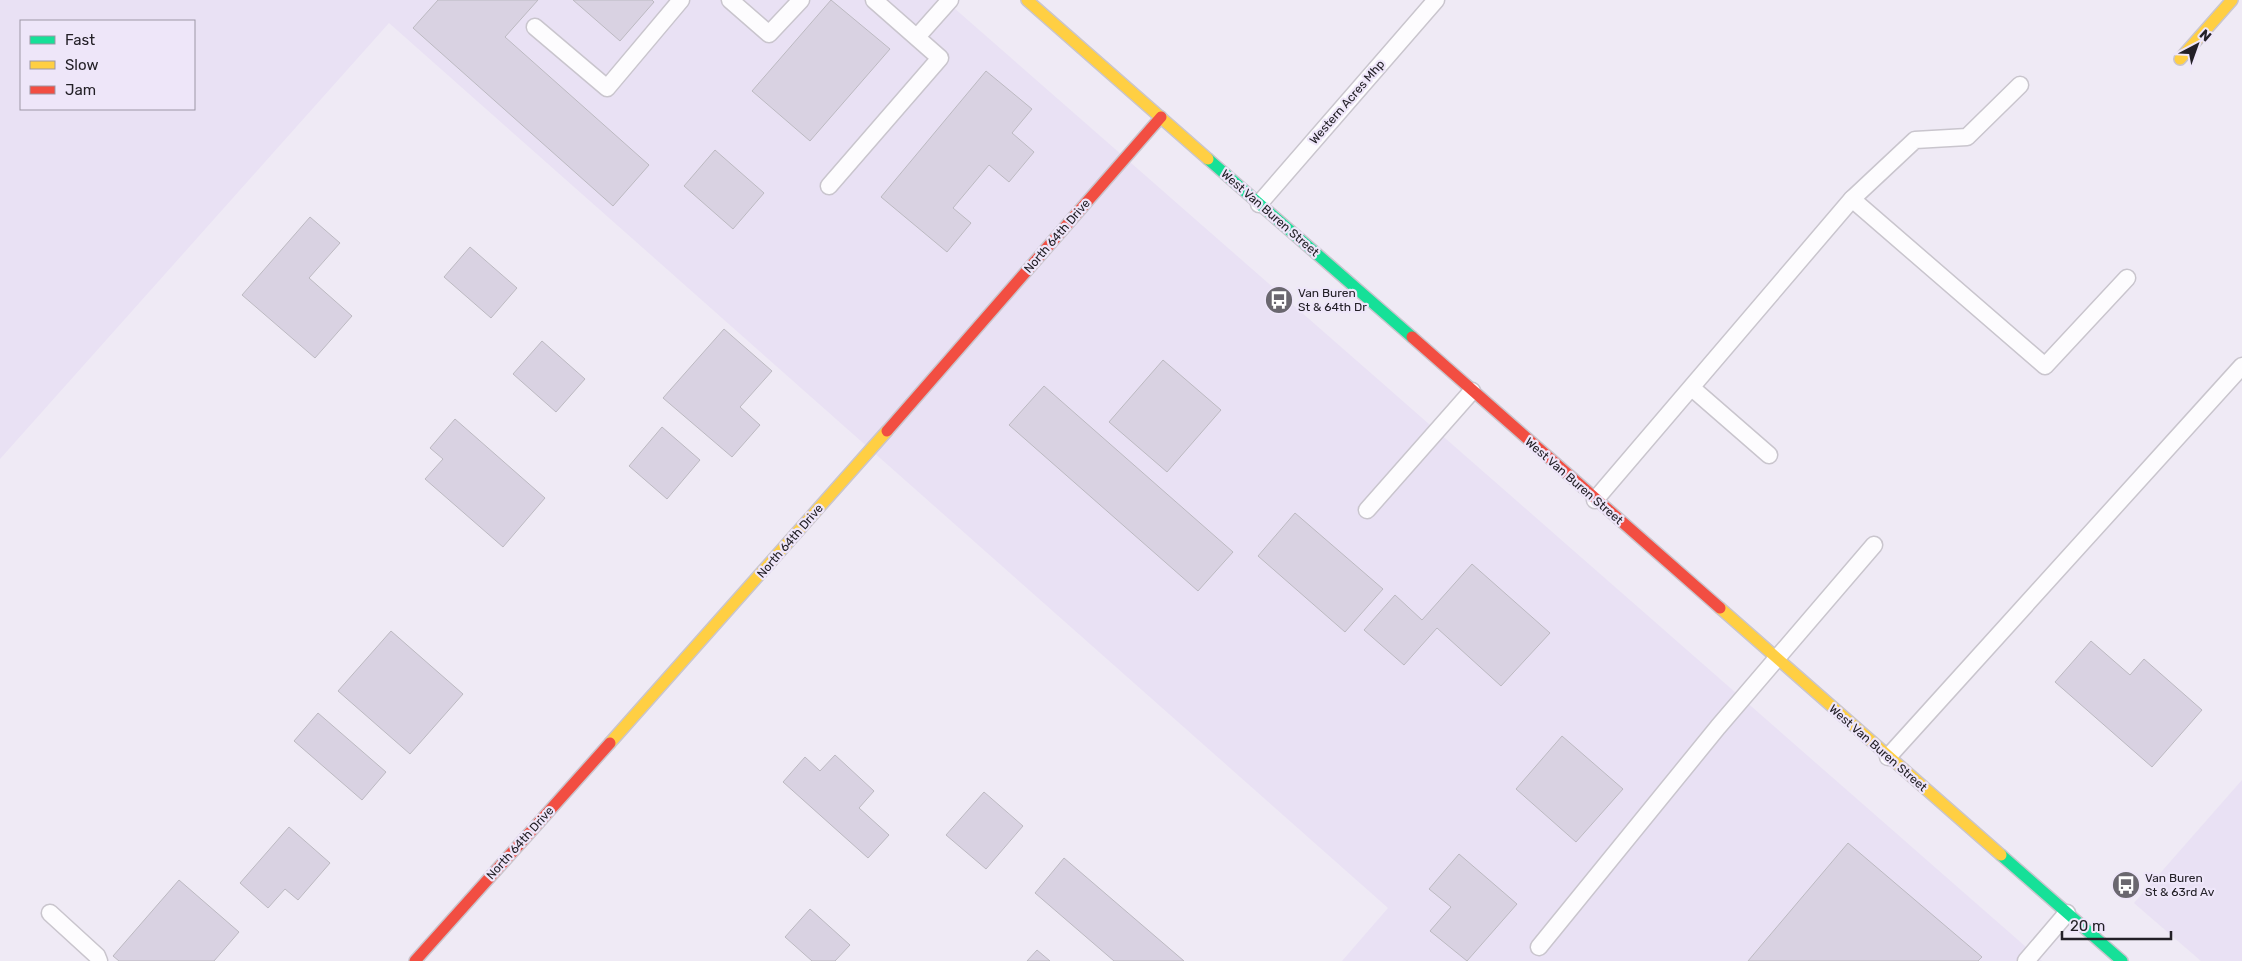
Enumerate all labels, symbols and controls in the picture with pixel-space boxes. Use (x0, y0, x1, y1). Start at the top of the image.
legend (20, 20, 195, 110)
north arrow (2172, 20, 2222, 70)
text: N (2196, 26, 2215, 45)
text: Fast (65, 31, 95, 49)
text: Slow (65, 56, 98, 74)
street label: Western Acres Mhp (1307, 57, 1387, 147)
text: Jam (65, 81, 96, 99)
street label: West Van Buren Street (1218, 167, 1322, 259)
street label: North 64th Drive (1021, 196, 1093, 276)
bus stop icon: Van Buren St & 64th Dr (1264, 285, 1294, 315)
place label: Van Buren St & 64th Dr (1298, 286, 1367, 314)
street label: West Van Buren Street (1522, 435, 1626, 527)
street label: North 64th Drive (754, 501, 826, 581)
street label: West Van Buren Street (1826, 702, 1930, 794)
street label: North 64th Drive (484, 803, 557, 882)
bus stop icon: Van Buren St & 63rd Av (2111, 870, 2141, 900)
place label: Van Buren St & 63rd Av (2145, 871, 2215, 899)
scale bar (2062, 908, 2171, 940)
text: 20 m (2070, 917, 2105, 935)

